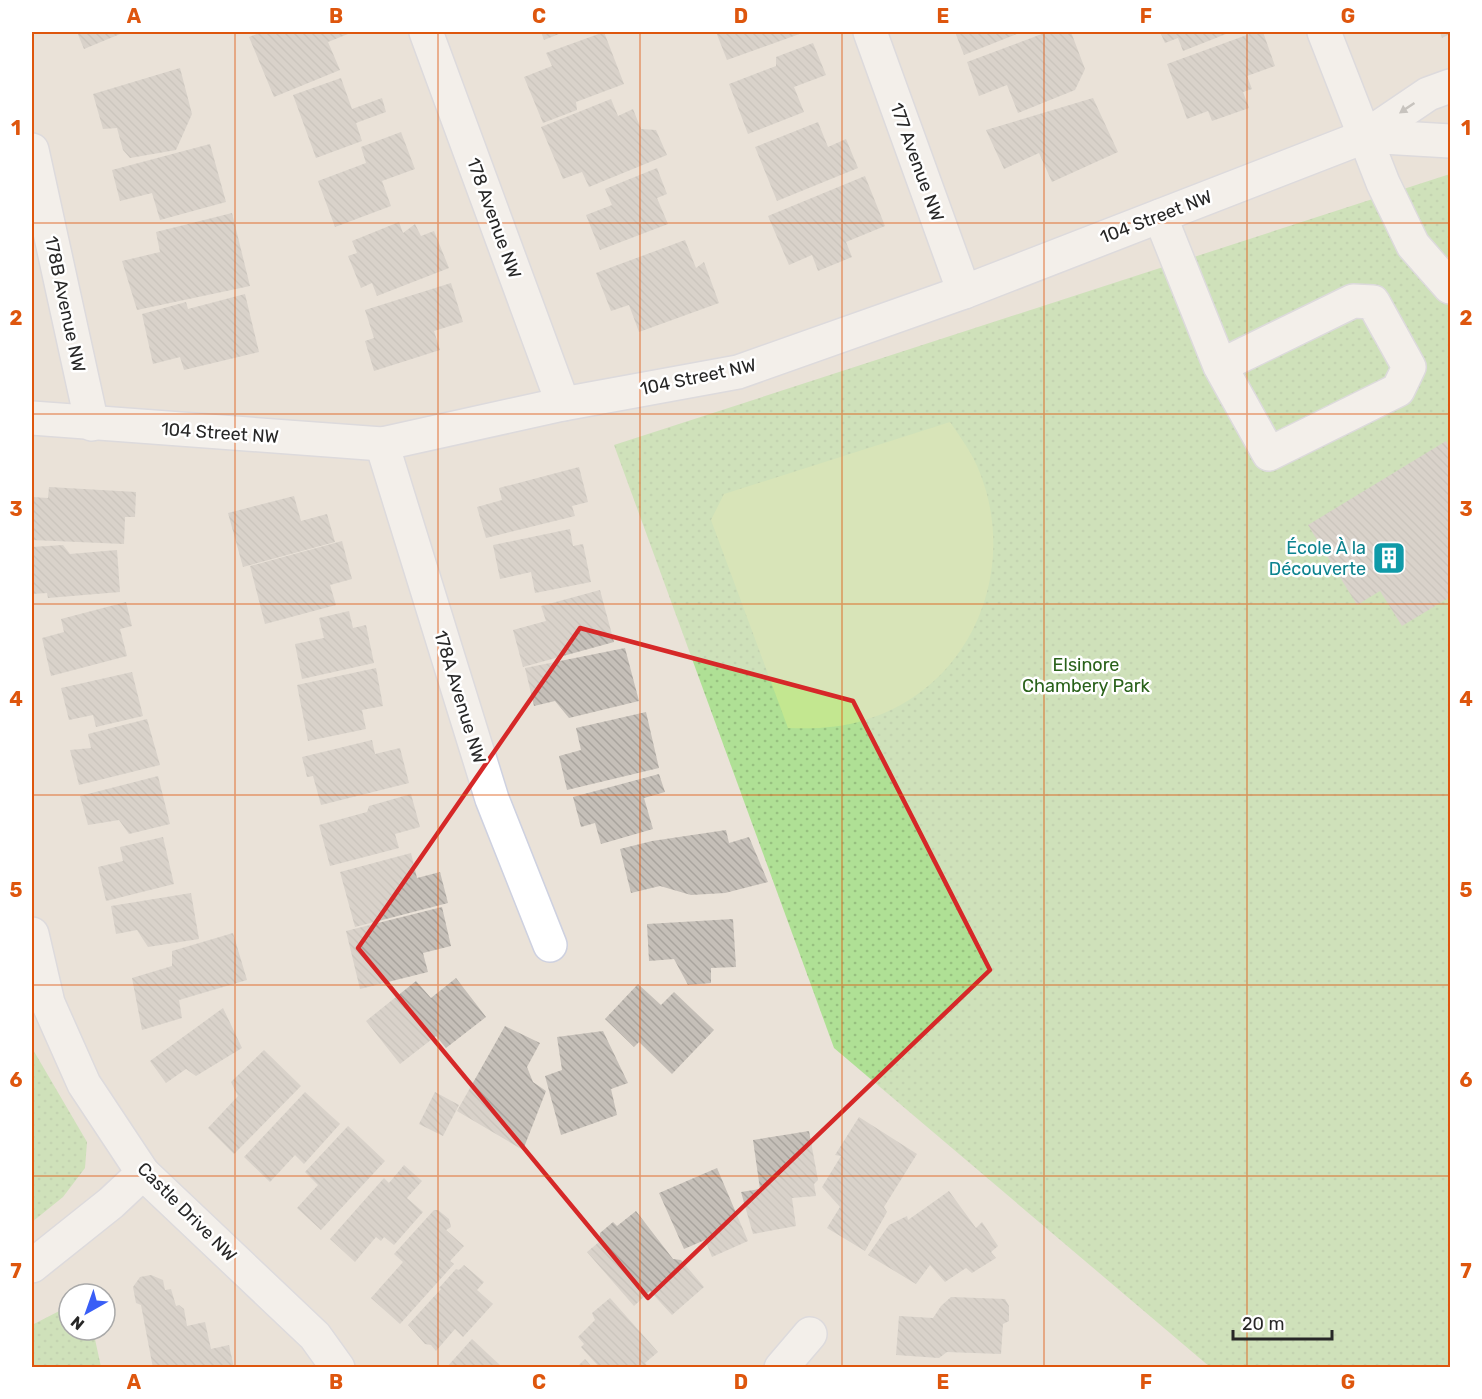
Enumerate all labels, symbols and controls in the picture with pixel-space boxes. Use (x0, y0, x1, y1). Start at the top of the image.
text: A (127, 4, 142, 28)
text: B (329, 4, 343, 28)
text: C (532, 4, 546, 28)
text: D (734, 4, 748, 28)
text: E (937, 4, 949, 28)
text: F (1140, 4, 1152, 28)
text: G (1341, 4, 1355, 28)
street label: 177 Avenue NW (885, 100, 949, 224)
one-way arrow (1399, 102, 1415, 113)
text: 1 (11, 116, 21, 140)
text: 1 (1461, 116, 1471, 140)
street label: 178 Avenue NW (462, 155, 526, 281)
street label: 104 Street NW (1097, 186, 1215, 248)
street label: 178B Avenue NW (40, 234, 90, 374)
text: 2 (10, 306, 23, 330)
text: 2 (1460, 306, 1473, 330)
street label: 104 Street NW (638, 354, 758, 400)
street label: 104 Street NW (160, 418, 280, 448)
text: 3 (9, 497, 23, 521)
text: 3 (1459, 497, 1473, 521)
place label: École À la Découverte (1269, 537, 1366, 580)
building icon: École À la Découverte (1371, 540, 1407, 576)
street label: 178A Avenue NW (429, 628, 491, 766)
park label: Elsinore Chambery Park (1022, 654, 1151, 697)
text: 4 (9, 687, 23, 711)
text: 4 (1459, 687, 1473, 711)
text: 5 (10, 878, 23, 902)
text: 5 (1460, 878, 1473, 902)
text: 6 (9, 1068, 23, 1092)
text: 6 (1459, 1068, 1473, 1092)
street label: Castle Drive NW (133, 1158, 241, 1266)
text: 7 (10, 1259, 22, 1283)
text: 7 (1460, 1259, 1472, 1283)
north arrow (57, 1282, 117, 1342)
scale bar (1233, 1303, 1332, 1341)
text: N (67, 1312, 88, 1334)
text: 20 m (1242, 1313, 1284, 1335)
text: A (127, 1370, 142, 1394)
text: B (329, 1370, 343, 1394)
text: C (532, 1370, 546, 1394)
text: D (734, 1370, 748, 1394)
text: E (937, 1370, 949, 1394)
text: F (1140, 1370, 1152, 1394)
text: G (1341, 1370, 1355, 1394)

